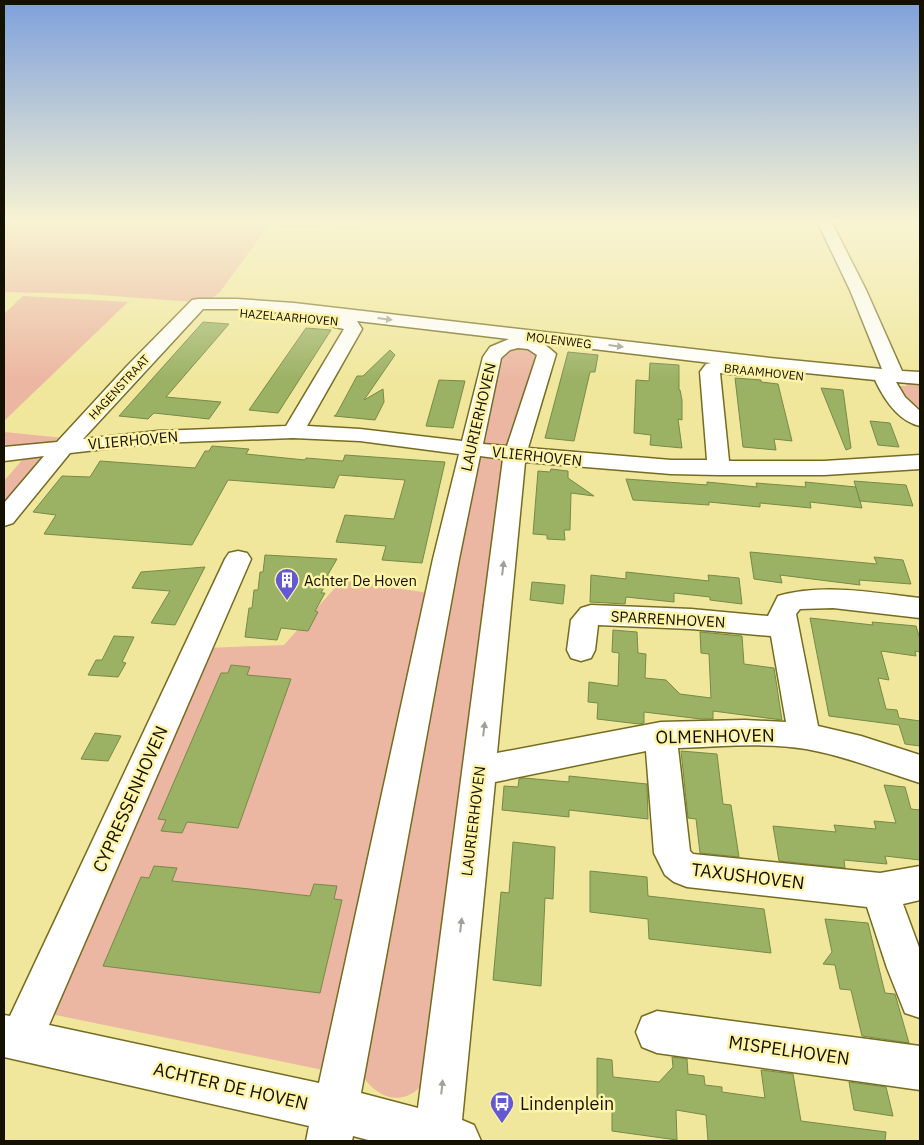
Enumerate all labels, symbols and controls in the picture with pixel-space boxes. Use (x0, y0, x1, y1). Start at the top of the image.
street label: HAZELAARHOVEN (239, 305, 339, 329)
one-way arrow (377, 315, 393, 323)
street label: MOLENWEG (525, 329, 593, 351)
one-way arrow (608, 342, 624, 350)
street label: HAGENSTRAAT (85, 351, 153, 422)
street label: BRAAMHOVEN (723, 360, 805, 384)
street label: LAURIERHOVEN (456, 361, 500, 473)
street label: VLIERHOVEN (87, 427, 179, 453)
street label: VLIERHOVEN (491, 442, 583, 470)
one-way arrow (499, 560, 507, 576)
building icon: Achter De Hoven (274, 567, 300, 601)
place label: Achter De Hoven (304, 571, 417, 590)
street label: SPARRENHOVEN (610, 607, 726, 631)
one-way arrow (480, 721, 488, 737)
street label: CYPRESSENHOVEN (87, 722, 173, 876)
street label: OLMENHOVEN (655, 723, 775, 749)
street label: LAURIERHOVEN (457, 765, 489, 877)
street label: TAXUSHOVEN (690, 858, 806, 894)
one-way arrow (457, 917, 465, 933)
street label: MISPELHOVEN (727, 1030, 851, 1070)
street label: ACHTER DE HOVEN (151, 1057, 311, 1115)
one-way arrow (439, 1079, 447, 1095)
bus stop icon: Lindenplein (489, 1090, 515, 1124)
place label: Lindenplein (520, 1092, 614, 1115)

